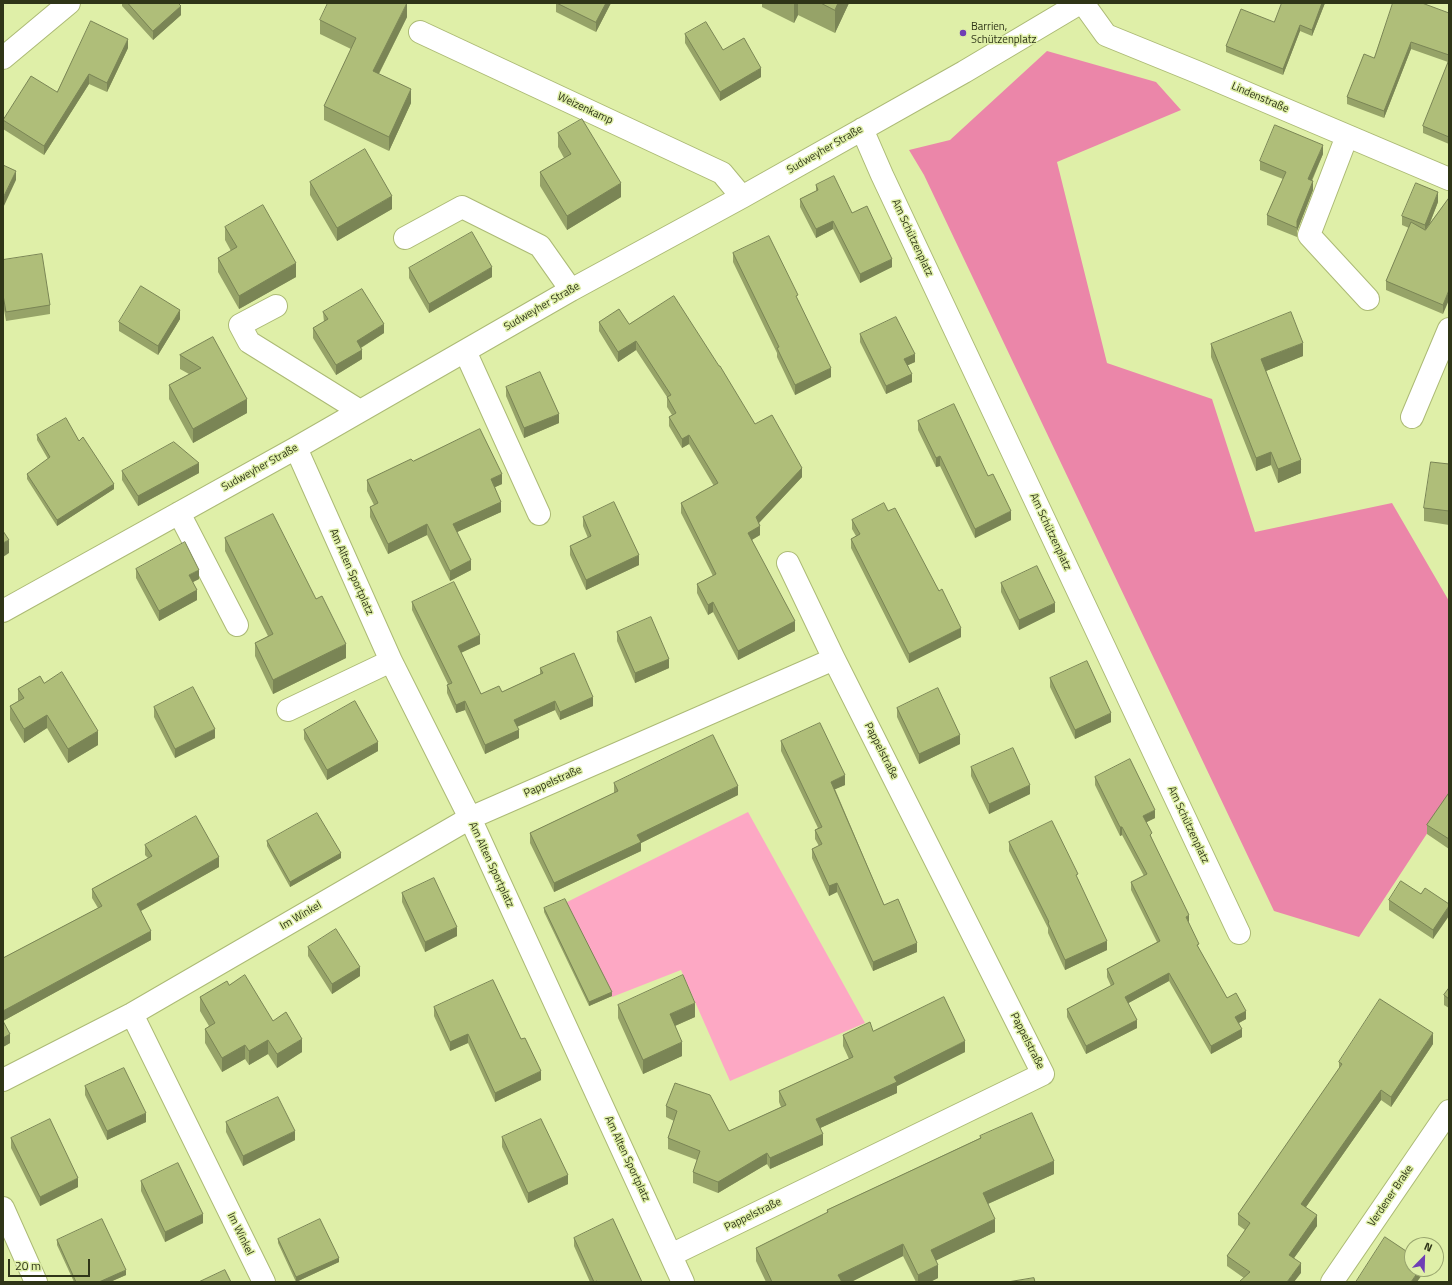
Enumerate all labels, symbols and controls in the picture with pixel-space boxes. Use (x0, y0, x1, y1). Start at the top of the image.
place label: Barrien, Schützenplatz (971, 20, 1037, 46)
marker: Barrien, Schützenplatz (958, 28, 968, 38)
street label: Lindenstraße (1229, 80, 1291, 116)
street label: Weizenkamp (555, 90, 615, 128)
street label: Sudweyher Straße (785, 123, 865, 177)
street label: Am Schützenplatz (888, 197, 936, 279)
street label: Sudweyher Straße (502, 280, 582, 334)
street label: Sudweyher Straße (219, 442, 301, 494)
street label: Am Schützenplatz (1026, 491, 1074, 573)
street label: Am Alten Sportplatz (326, 527, 376, 617)
street label: Pappelstraße (861, 720, 901, 782)
street label: Pappelstraße (522, 763, 584, 801)
street label: Am Schützenplatz (1164, 784, 1212, 866)
street label: Am Alten Sportplatz (465, 820, 517, 910)
street label: Im Winkel (278, 899, 324, 933)
street label: Pappelstraße (1007, 1010, 1047, 1072)
street label: Am Alten Sportplatz (601, 1114, 653, 1204)
street label: Verdener Brake (1366, 1163, 1416, 1229)
street label: Pappelstraße (722, 1196, 784, 1234)
street label: Im Winkel (224, 1211, 256, 1257)
north arrow (1404, 1237, 1444, 1277)
text: N (1422, 1238, 1435, 1256)
scale bar (10, 1251, 92, 1277)
text: 20 m (15, 1256, 41, 1275)

